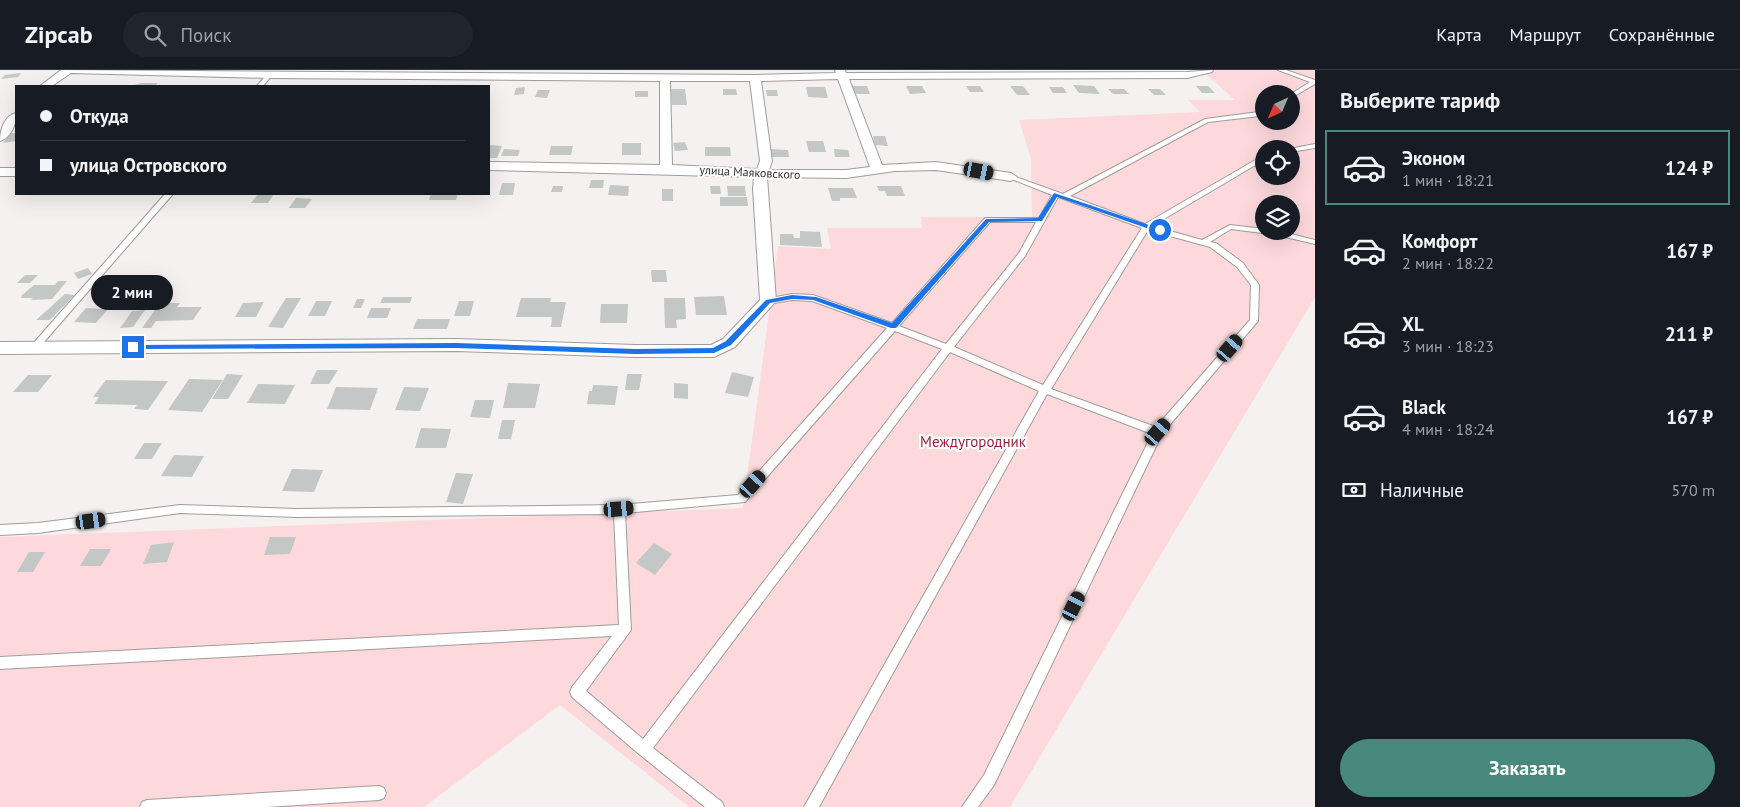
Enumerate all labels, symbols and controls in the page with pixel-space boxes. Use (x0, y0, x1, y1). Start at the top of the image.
search box (123, 12, 473, 57)
text: Zipcab (25, 19, 93, 50)
icon: search (141, 21, 169, 49)
text: Поиск (181, 23, 231, 47)
text: Карта (1436, 23, 1482, 46)
text: Маршрут (1510, 23, 1581, 46)
text: Сохранённые (1609, 23, 1715, 46)
north arrow (1255, 85, 1300, 130)
map controls (1255, 85, 1300, 240)
text: Выберите тариф (1340, 86, 1500, 114)
text: Откуда (70, 104, 129, 128)
button: locate (1255, 140, 1300, 185)
icon: car (1342, 145, 1387, 190)
text: Эконом (1402, 146, 1465, 170)
text: улица Островского (70, 153, 227, 177)
text: 124 ₽ (1665, 156, 1713, 180)
car (962, 161, 995, 181)
street label: улица Маяковского (699, 162, 801, 182)
text: 1 мин · 18:21 (1402, 170, 1494, 190)
button: layers (1255, 195, 1300, 240)
route start (1149, 219, 1171, 241)
icon: car (1342, 228, 1387, 273)
text: Комфорт (1402, 229, 1478, 253)
text: 167 ₽ (1666, 239, 1713, 263)
text: 2 мин · 18:22 (1402, 253, 1494, 273)
callout: 2 мин (92, 274, 174, 310)
text: 2 мин (111, 282, 153, 302)
icon: car (1342, 311, 1387, 356)
text: XL (1402, 312, 1424, 336)
text: 211 ₽ (1665, 322, 1713, 346)
car (1214, 332, 1245, 364)
route end (122, 336, 144, 358)
text: 3 мин · 18:23 (1402, 336, 1494, 356)
icon: car (1342, 394, 1387, 439)
text: Black (1402, 395, 1446, 419)
text: 167 ₽ (1666, 405, 1713, 429)
car (1142, 416, 1173, 448)
text: 4 мин · 18:24 (1402, 419, 1494, 439)
park label: Междугородник (920, 432, 1027, 451)
car (737, 468, 768, 500)
icon: cash (1340, 476, 1368, 504)
text: Наличные (1380, 478, 1464, 502)
text: 570 m (1672, 480, 1715, 500)
car (603, 500, 634, 518)
car (75, 511, 106, 531)
car (1060, 589, 1087, 623)
button: Заказать (1340, 739, 1715, 797)

